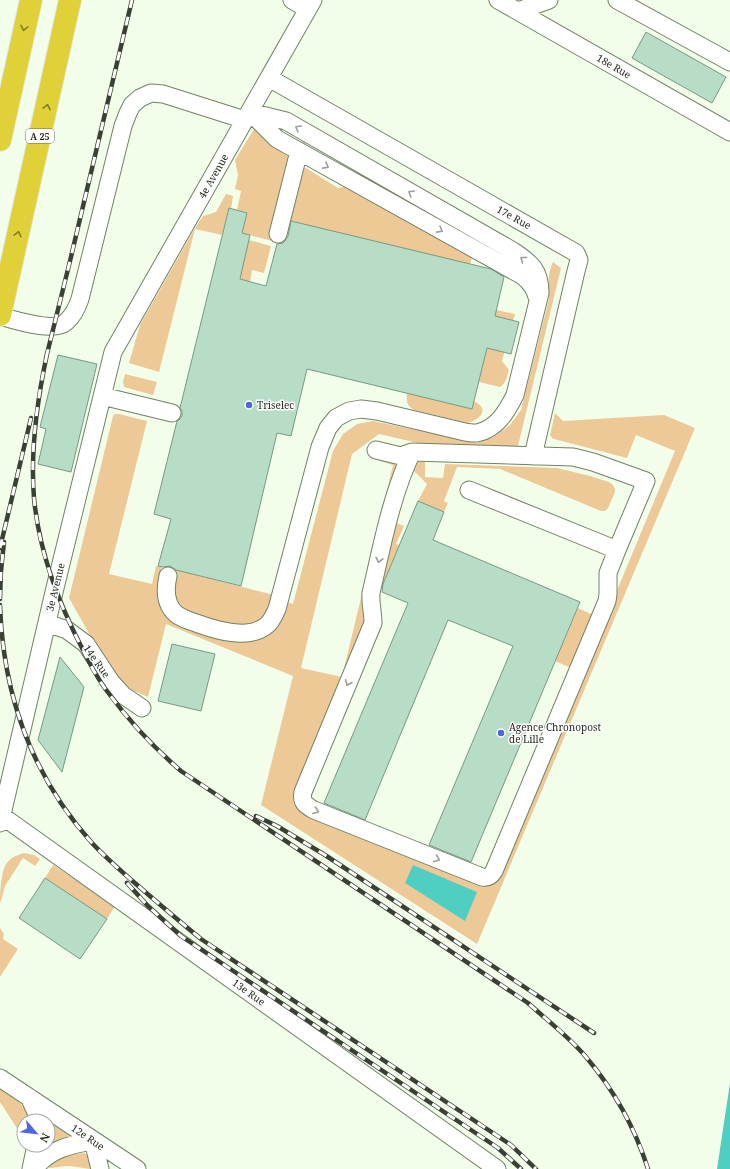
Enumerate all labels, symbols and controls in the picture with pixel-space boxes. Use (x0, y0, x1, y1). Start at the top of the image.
one-way arrow (21, 25, 29, 31)
street label: 18e Rue (594, 51, 634, 81)
one-way arrow (42, 104, 50, 110)
one-way arrow (295, 126, 302, 133)
road number: A 25 (26, 129, 54, 143)
street label: 4e Avenue (195, 151, 231, 201)
one-way arrow (322, 162, 329, 169)
one-way arrow (408, 190, 415, 197)
street label: 17e Rue (494, 202, 534, 232)
one-way arrow (436, 225, 443, 232)
one-way arrow (14, 231, 22, 237)
one-way arrow (521, 256, 528, 263)
place label: Triselec (257, 398, 294, 412)
marker: Triselec (244, 400, 254, 410)
one-way arrow (375, 556, 383, 563)
street label: 3e Avenue (42, 561, 68, 613)
street label: 14e Rue (81, 642, 113, 680)
one-way arrow (345, 679, 353, 687)
place label: Agence Chronopost de Lille (509, 720, 602, 746)
marker: Agence Chronopost de Lille (496, 728, 506, 738)
one-way arrow (313, 806, 320, 814)
one-way arrow (432, 854, 440, 862)
street label: 13e Rue (230, 975, 268, 1009)
north arrow (16, 1113, 56, 1153)
street label: 12e Rue (69, 1121, 107, 1153)
text: N (36, 1131, 54, 1146)

